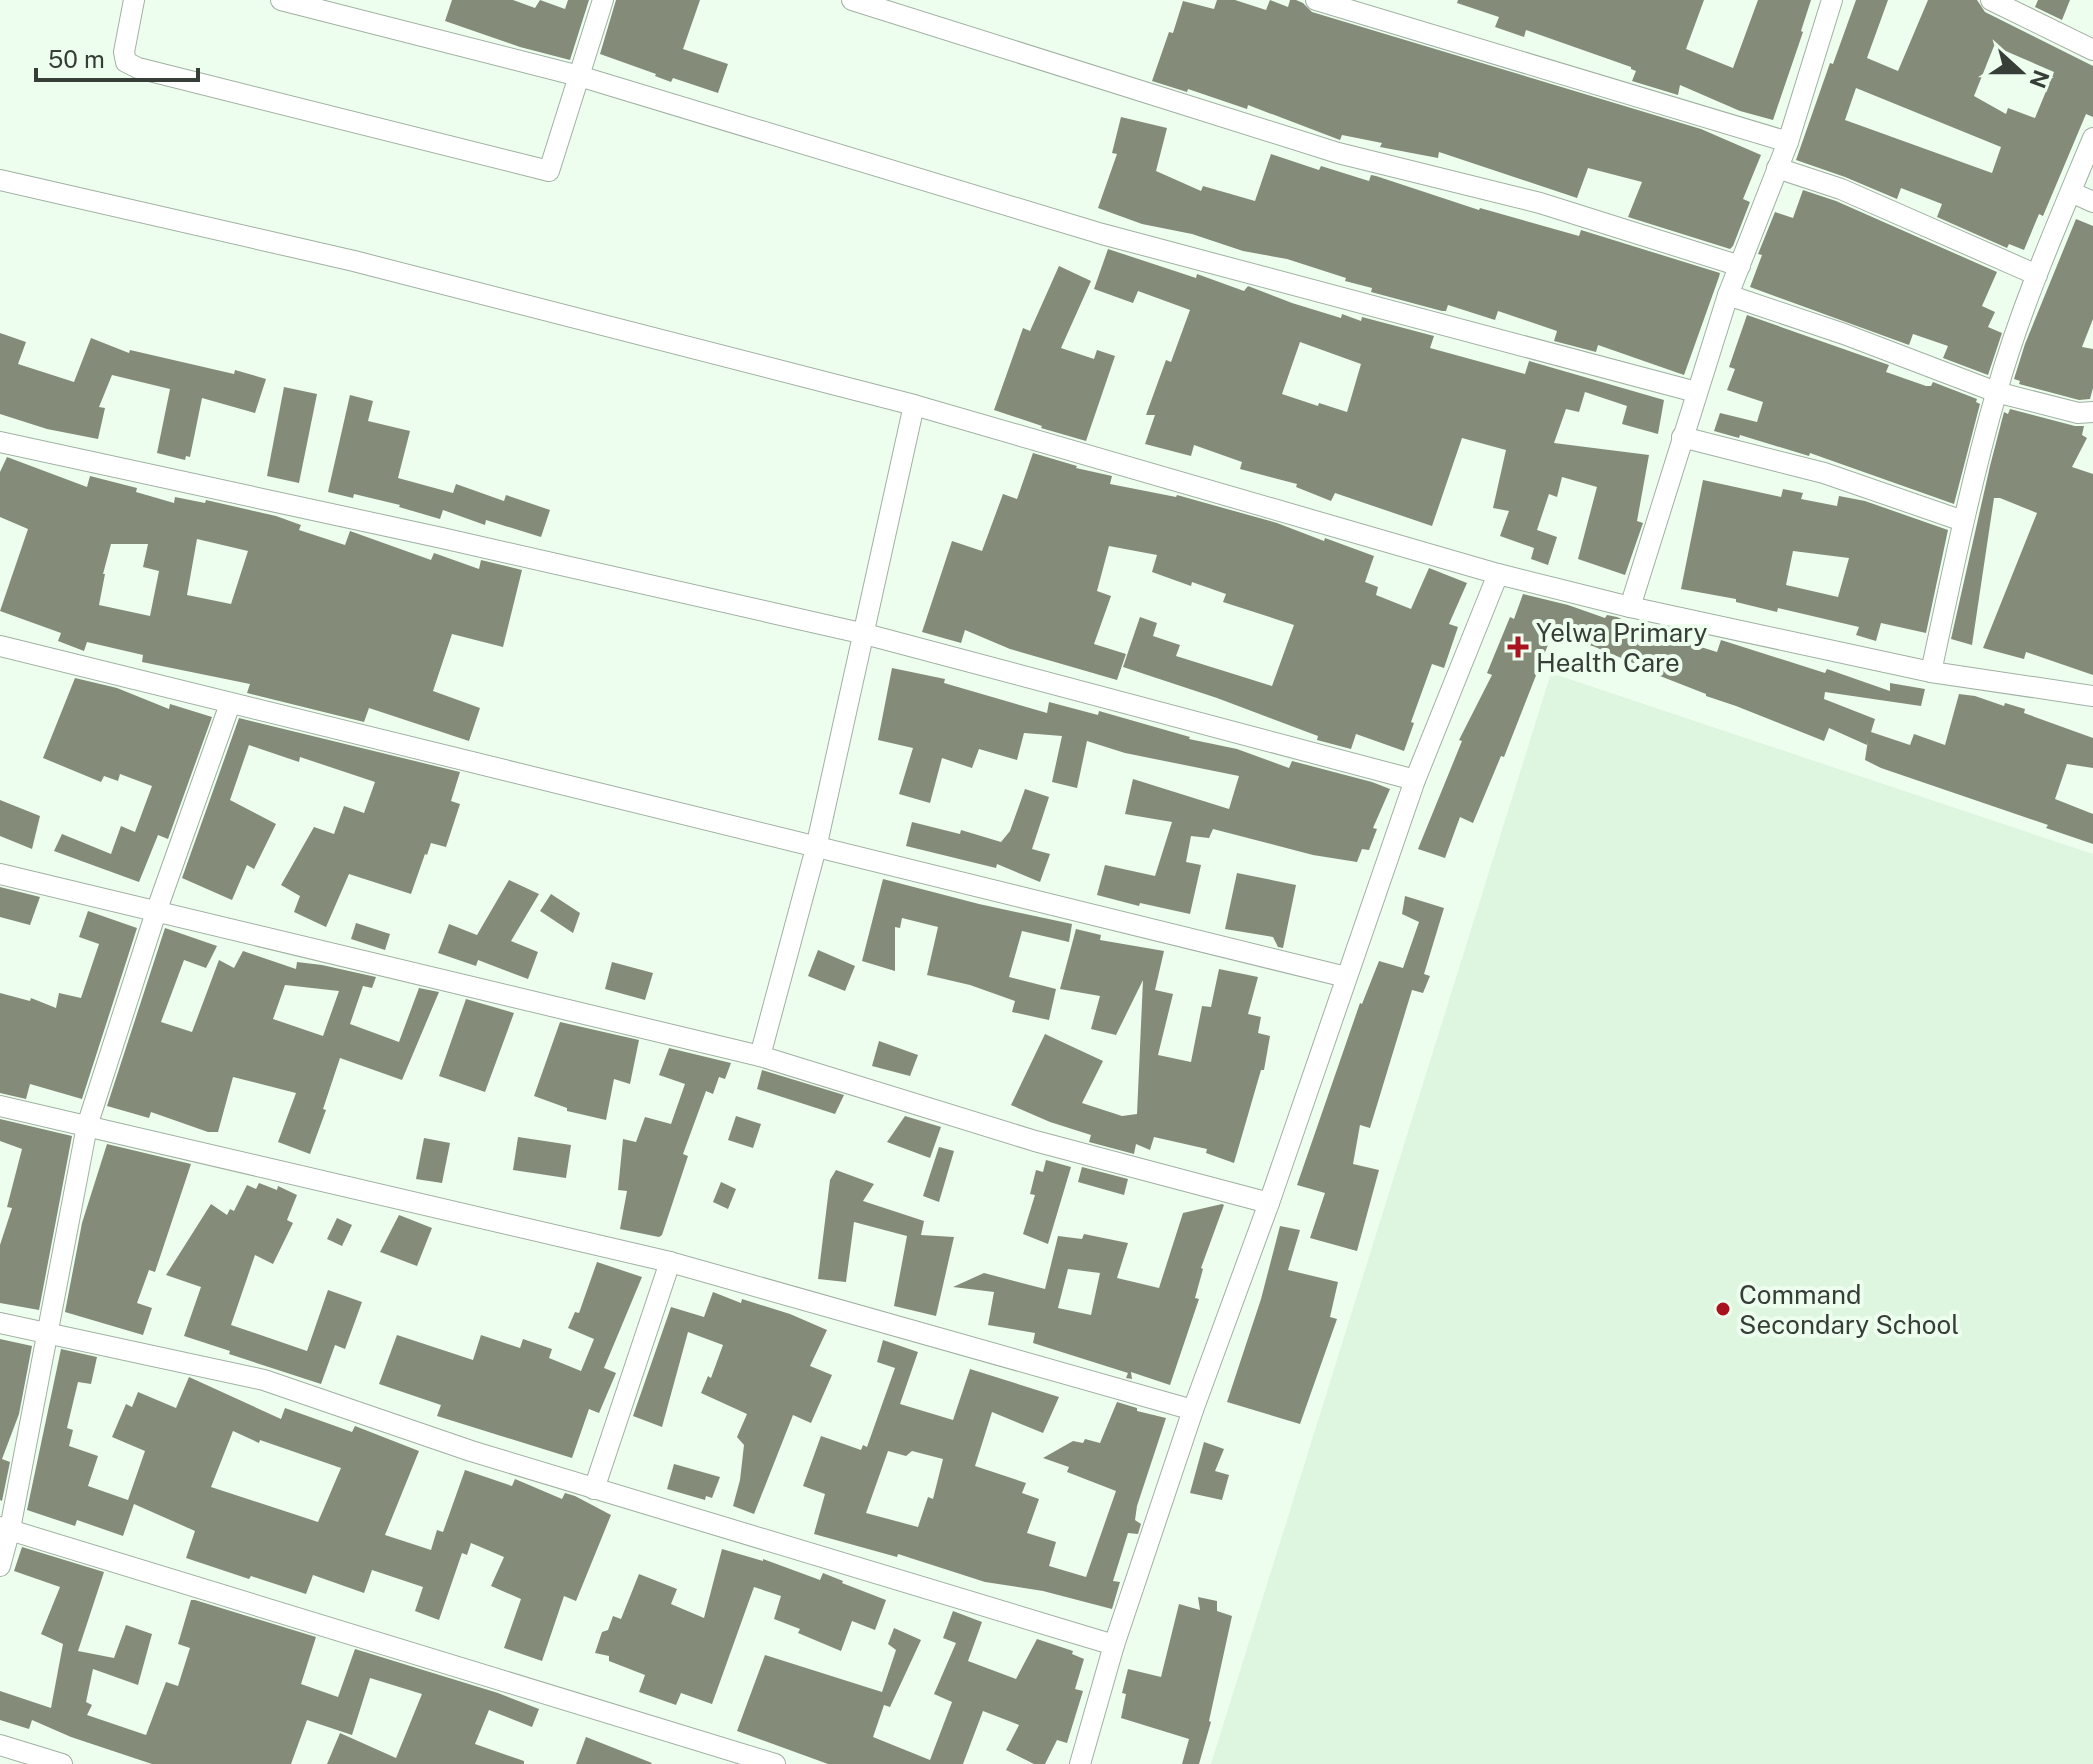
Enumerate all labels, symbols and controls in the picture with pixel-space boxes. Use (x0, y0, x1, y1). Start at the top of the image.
scale bar (36, 32, 198, 82)
north arrow (1981, 32, 2061, 112)
text: 50 m (48, 45, 105, 73)
text: N (2024, 66, 2055, 92)
place label: Yelwa Primary Health Care (1536, 617, 1708, 678)
marker: Yelwa Primary Health Care (1507, 636, 1529, 658)
place label: Command Secondary School (1739, 1279, 1959, 1340)
marker: Command Secondary School (1714, 1300, 1732, 1318)

